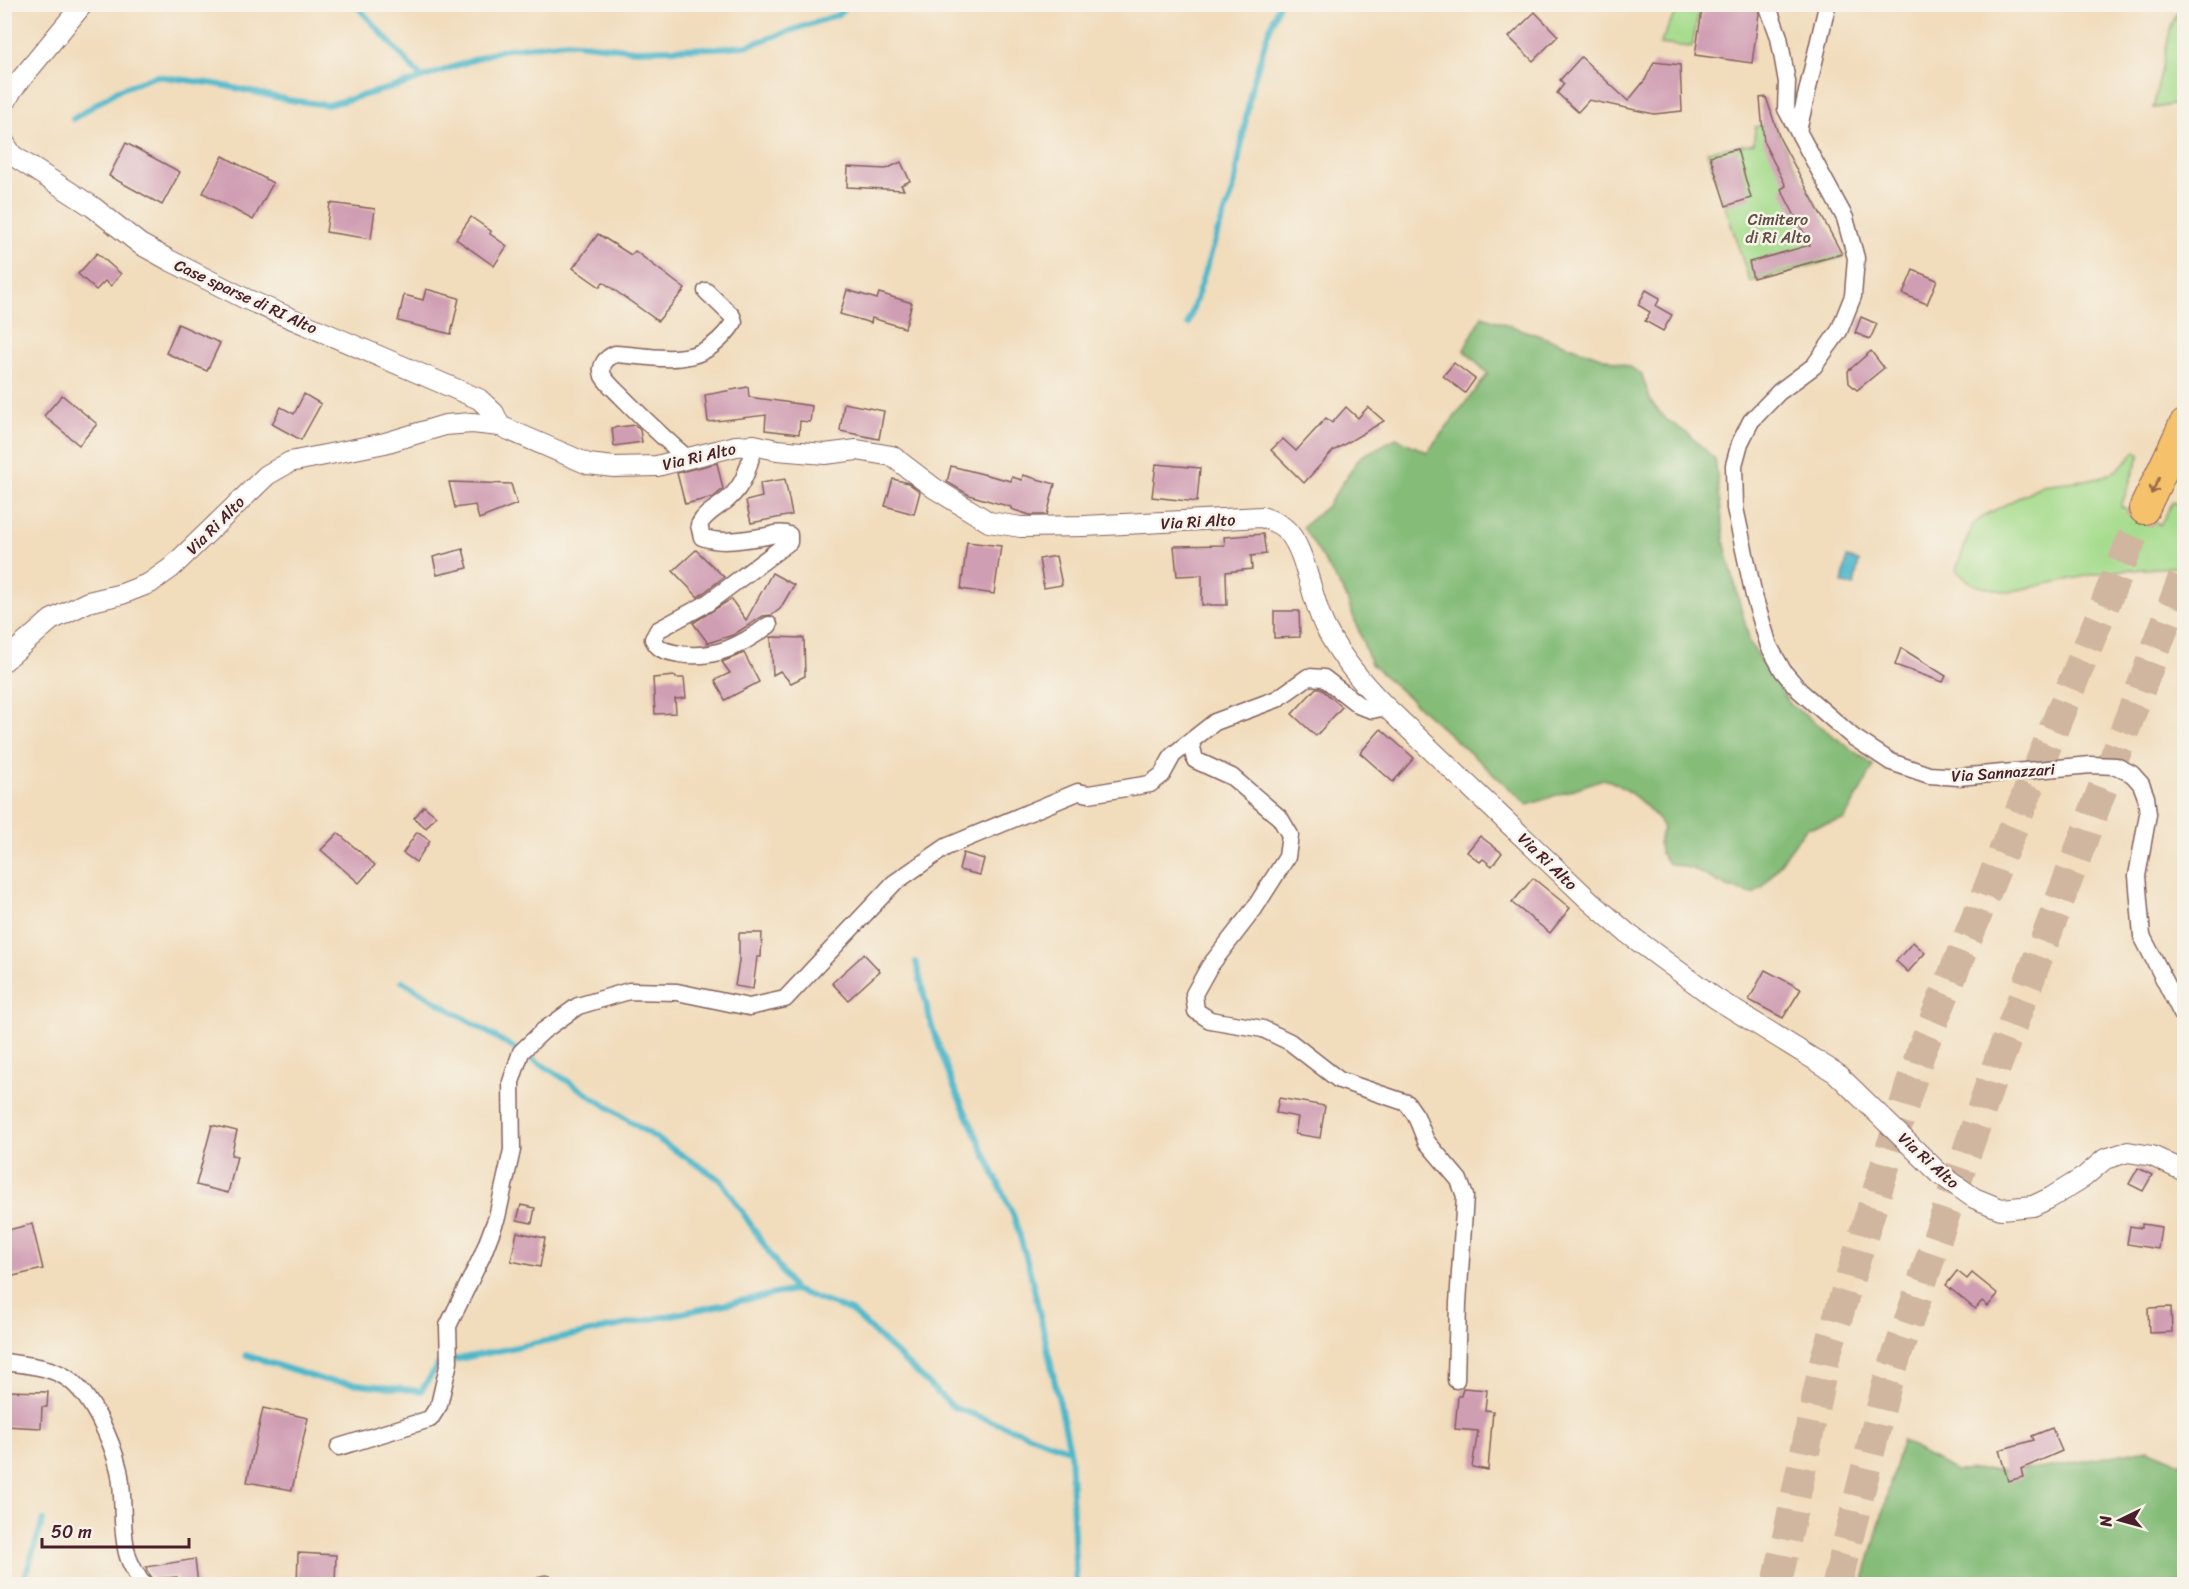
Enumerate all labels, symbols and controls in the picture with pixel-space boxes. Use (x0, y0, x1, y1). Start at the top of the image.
park label: Cimitero di Ri Alto (1745, 205, 1811, 252)
street label: Case sparse di RI Alto (169, 251, 322, 342)
street label: Via Ri Alto (660, 434, 739, 479)
one-way arrow (2148, 477, 2160, 495)
street label: Via Ri Alto (179, 489, 252, 562)
street label: Via Ri Alto (1160, 505, 1236, 538)
street label: Via Sannazzari (1950, 754, 2056, 791)
street label: Via Ri Alto (1511, 825, 1585, 898)
street label: Via Ri Alto (1891, 1125, 1966, 1196)
north arrow (2090, 1490, 2150, 1550)
scale bar (42, 1511, 189, 1549)
text: N (2091, 1514, 2121, 1529)
text: 50 m (51, 1516, 92, 1548)

